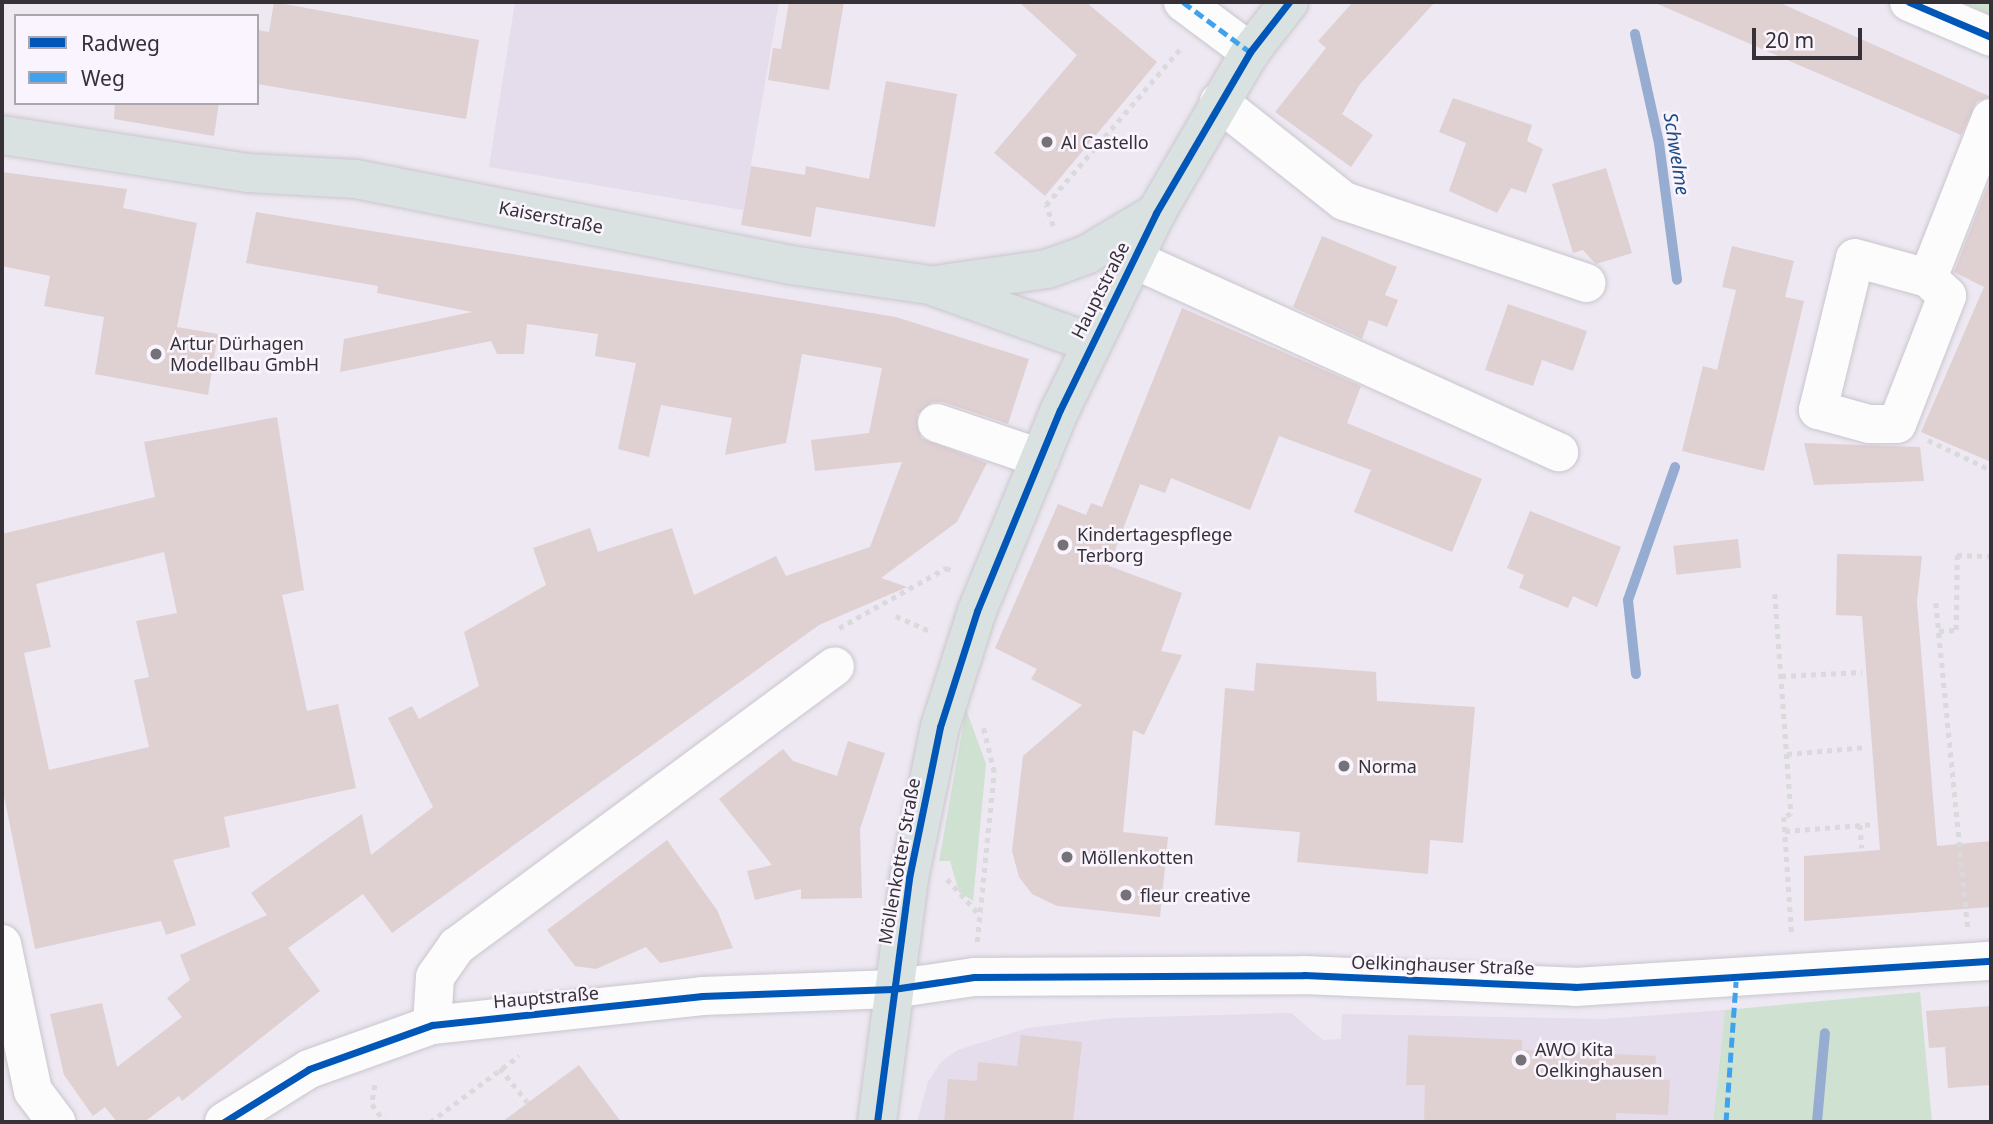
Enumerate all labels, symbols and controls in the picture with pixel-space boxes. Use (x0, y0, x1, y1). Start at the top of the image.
legend (14, 14, 259, 105)
scale bar (1755, 14, 1865, 58)
text: 20 m (1765, 26, 1814, 54)
text: Radweg (81, 29, 160, 57)
text: Weg (81, 64, 125, 92)
water label: Schwelme (1658, 111, 1694, 197)
place label: Al Castello (1061, 131, 1149, 153)
marker: Al Castello (1039, 134, 1055, 150)
street label: Kaiserstraße (497, 196, 605, 238)
street label: Hauptstraße (1066, 238, 1134, 342)
place label: Artur Dürhagen Modellbau GmbH (170, 333, 319, 376)
marker: Artur Dürhagen Modellbau GmbH (148, 346, 164, 362)
place label: Kindertagespflege Terborg (1077, 524, 1232, 566)
marker: Kindertagespflege Terborg (1055, 537, 1071, 553)
place label: Norma (1358, 755, 1417, 777)
marker: Norma (1336, 758, 1352, 774)
street label: Möllenkotter Straße (874, 776, 924, 946)
place label: Möllenkotten (1081, 846, 1194, 868)
marker: Möllenkotten (1059, 849, 1075, 865)
place label: fleur creative (1140, 884, 1251, 906)
marker: fleur creative (1118, 887, 1134, 903)
street label: Oelkinghauser Straße (1351, 951, 1535, 979)
street label: Hauptstraße (492, 982, 600, 1012)
place label: AWO Kita Oelkinghausen (1535, 1039, 1663, 1082)
marker: AWO Kita Oelkinghausen (1513, 1052, 1529, 1068)

